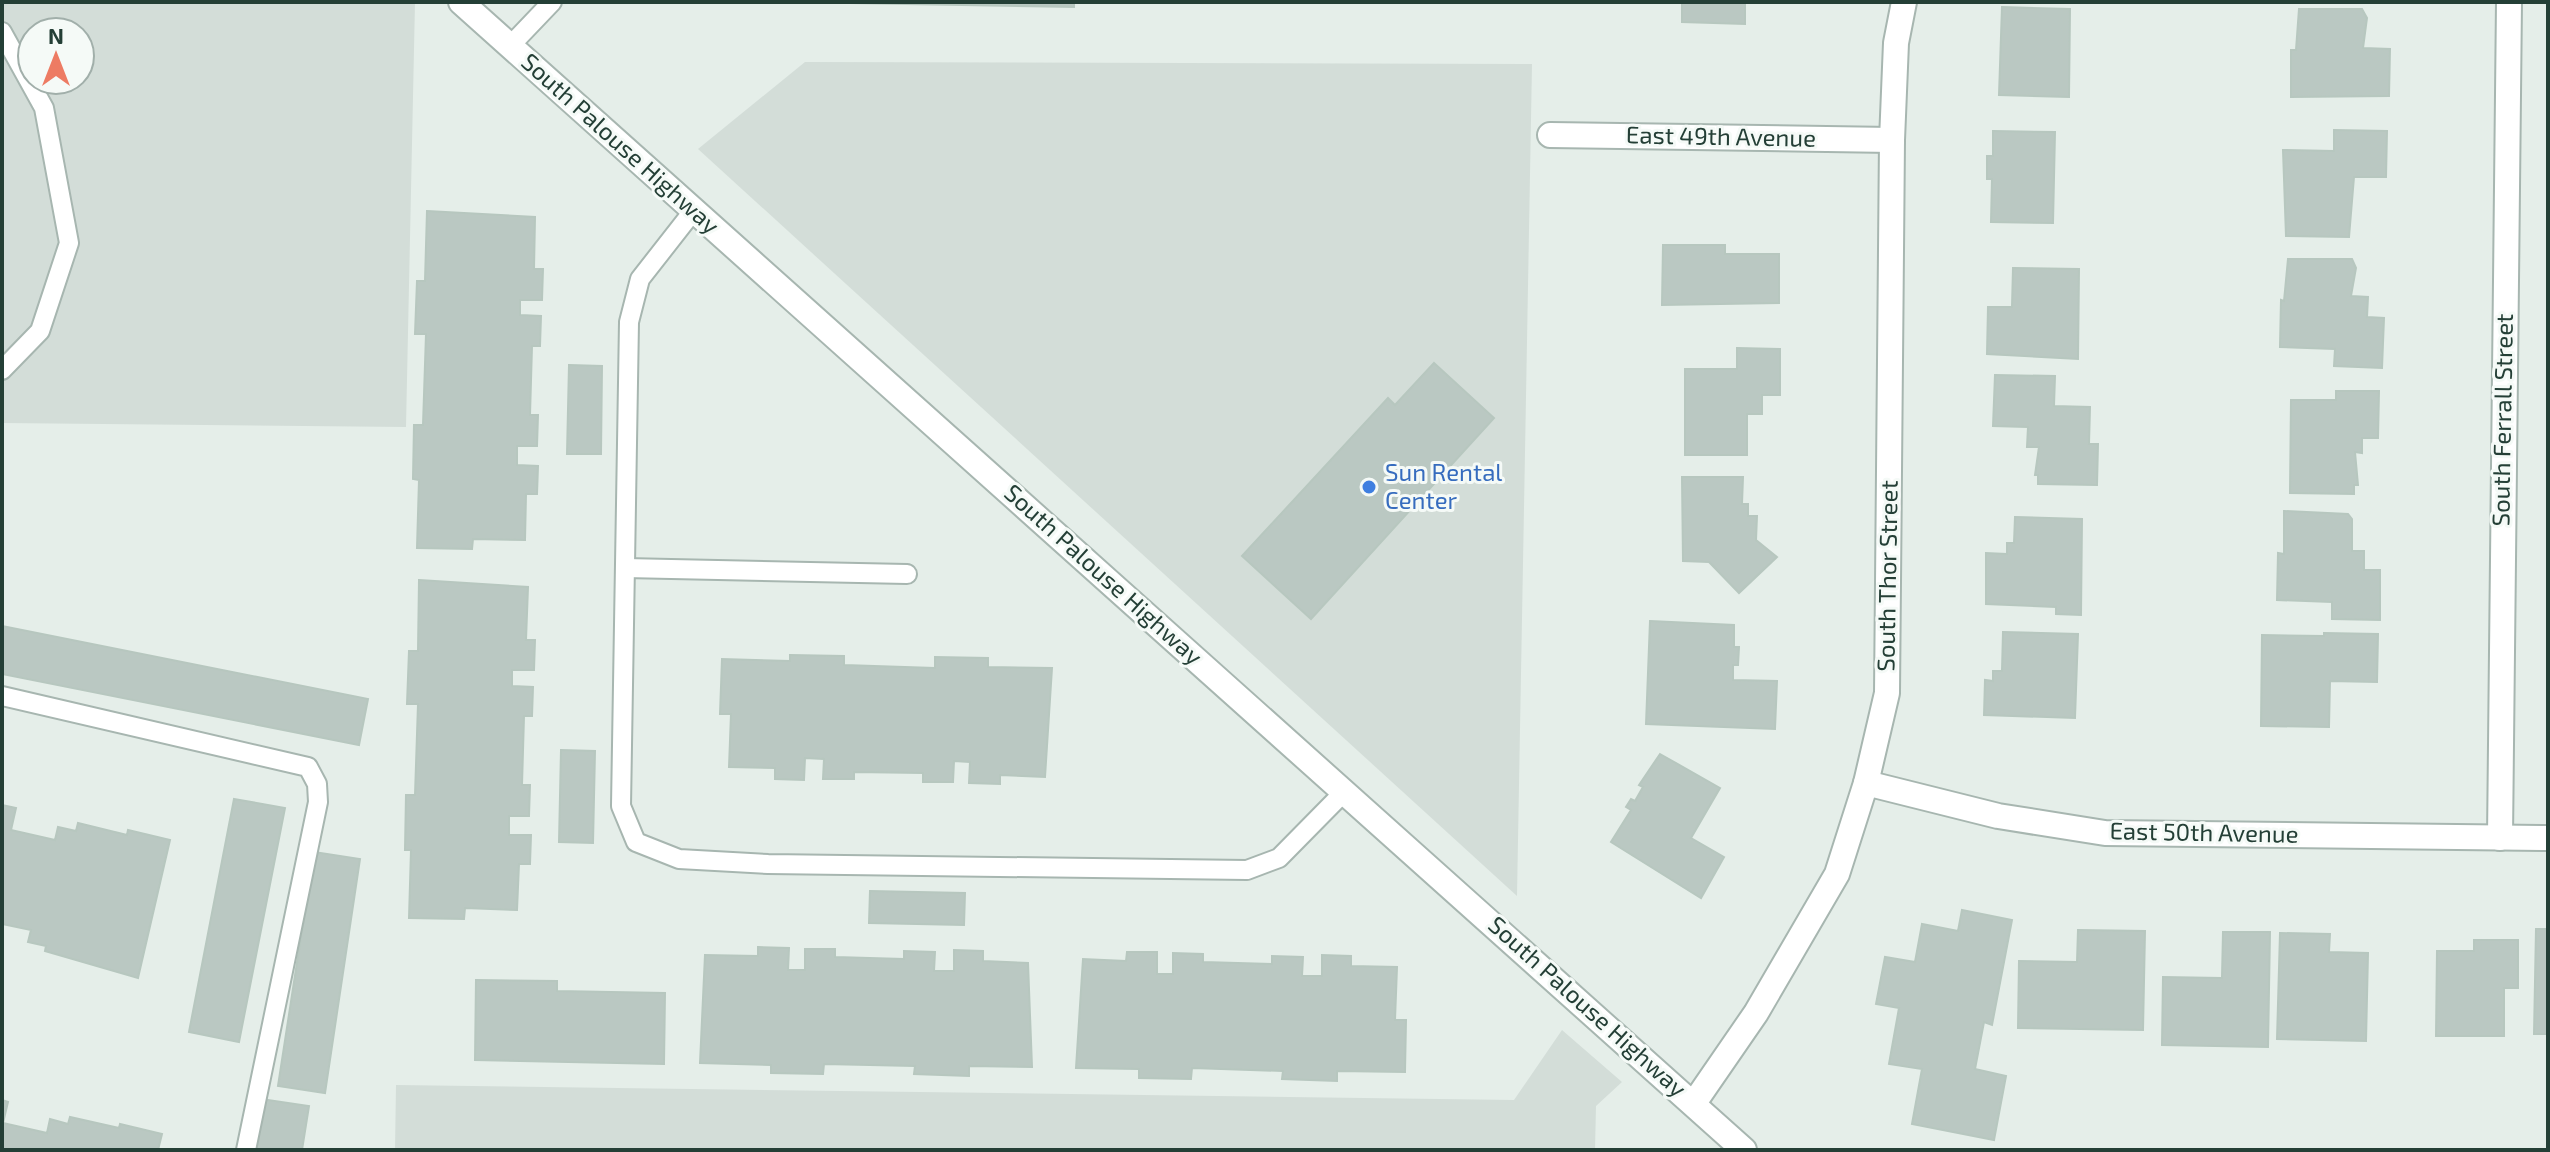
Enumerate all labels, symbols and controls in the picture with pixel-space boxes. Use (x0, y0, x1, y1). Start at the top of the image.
north arrow (16, 16, 96, 96)
text: N (48, 22, 64, 48)
street label: South Palouse Highway (516, 46, 726, 240)
street label: East 49th Avenue (1626, 119, 1816, 152)
street label: South Ferrall Street (2485, 313, 2518, 527)
place label: Sun Rental Center (1385, 457, 1502, 514)
street label: South Palouse Highway (999, 477, 1209, 671)
marker: Sun Rental Center (1360, 478, 1378, 496)
street label: South Thor Street (1870, 480, 1903, 672)
street label: East 50th Avenue (2109, 815, 2299, 848)
street label: South Palouse Highway (1483, 909, 1693, 1103)

